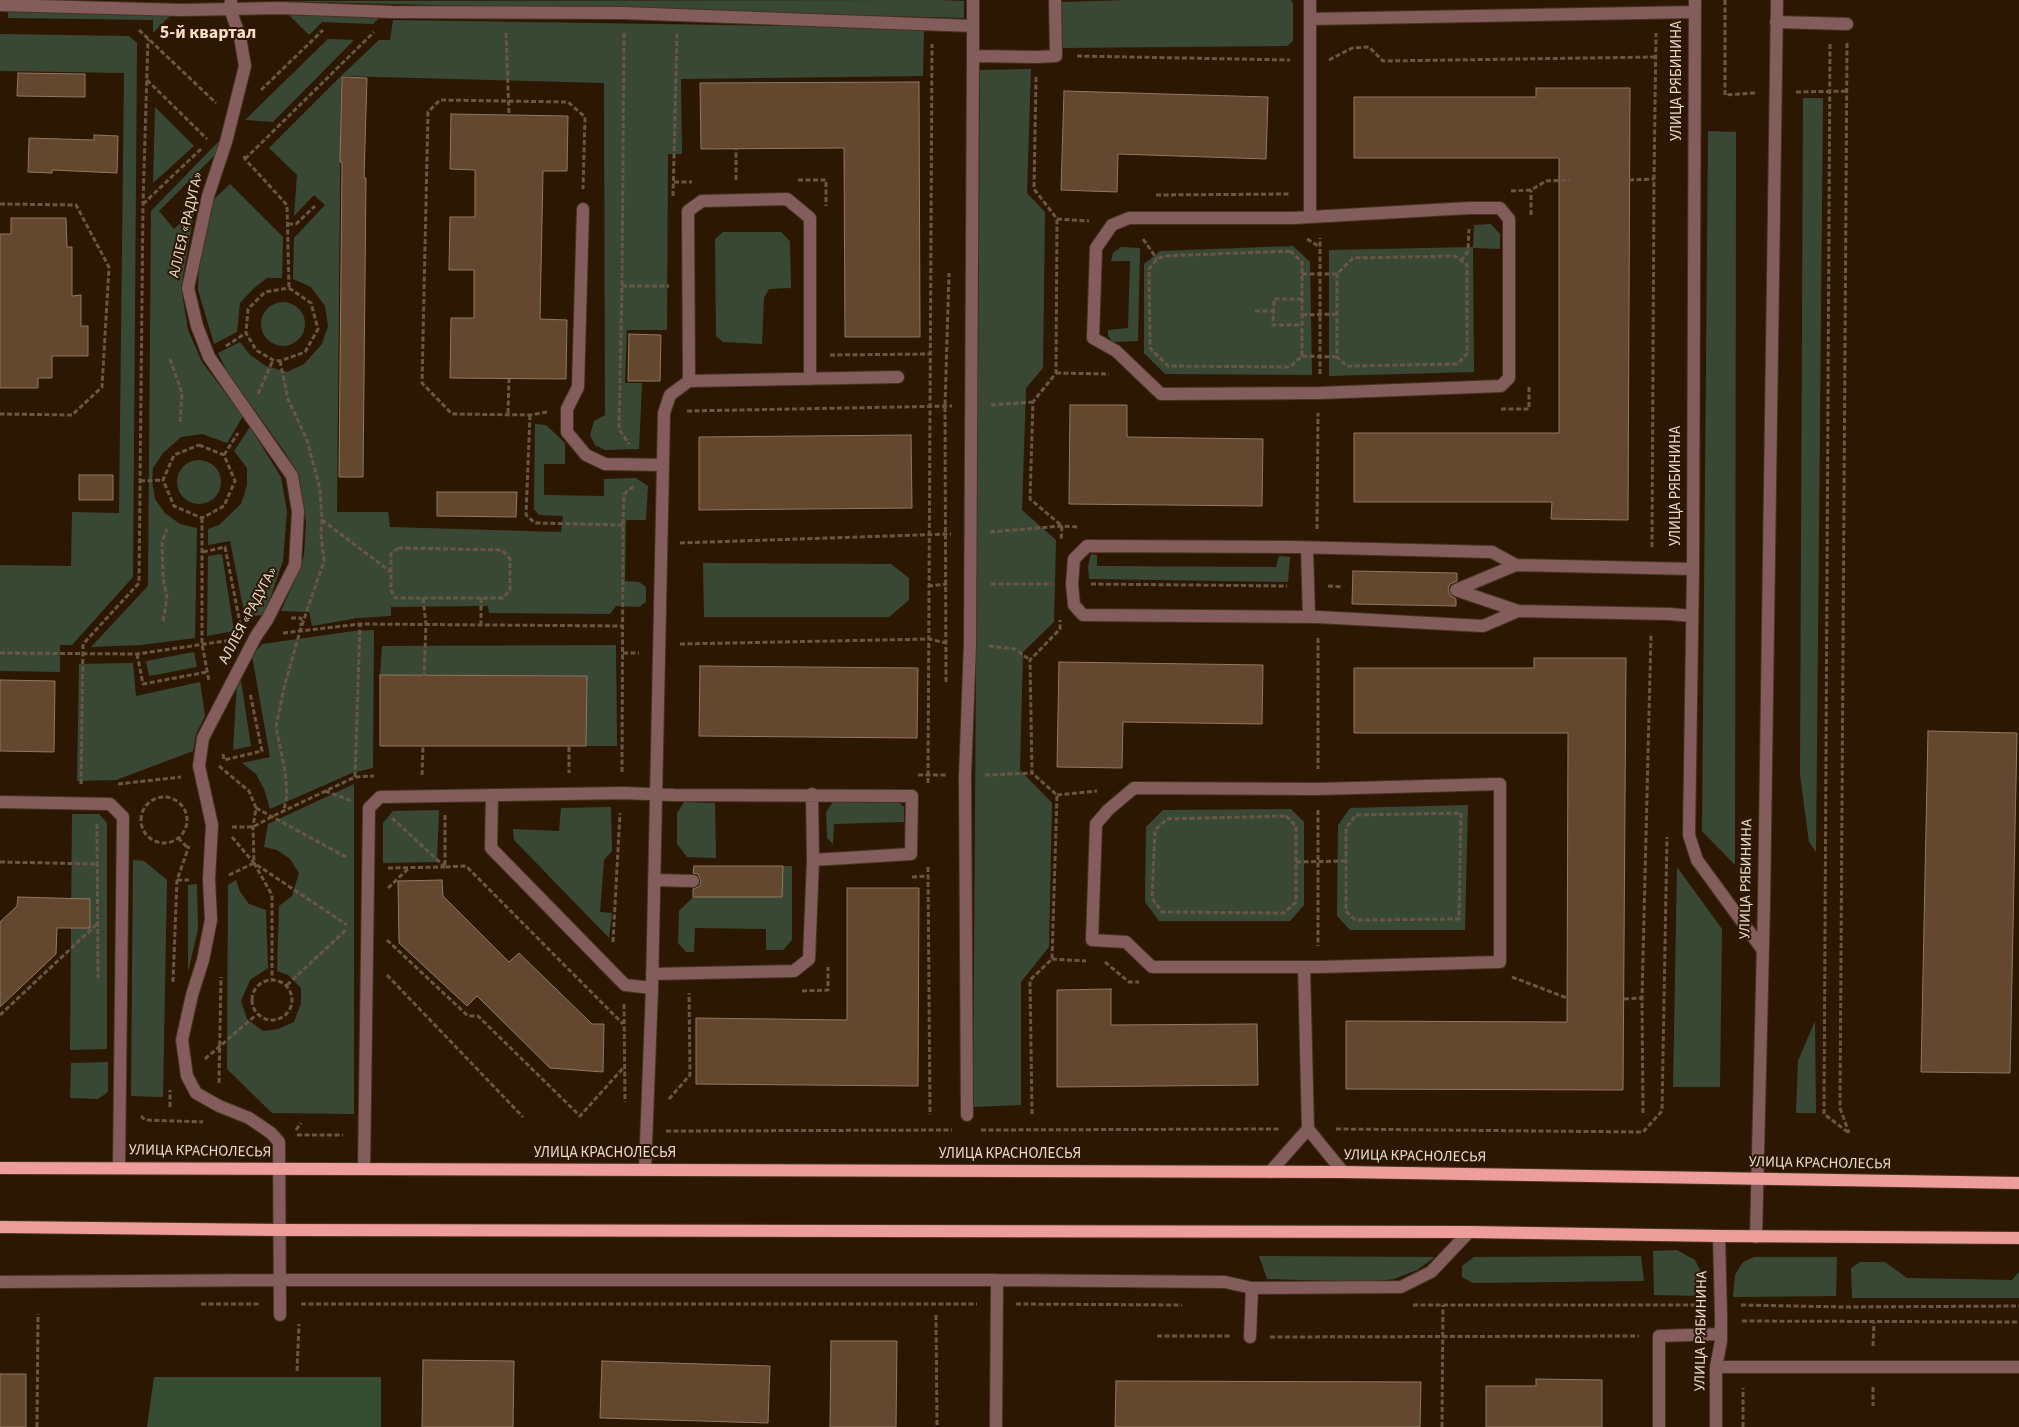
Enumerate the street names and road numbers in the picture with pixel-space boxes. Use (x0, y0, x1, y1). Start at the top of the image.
street label: УЛИЦА РЯБИНИНА (1669, 21, 1687, 141)
street label: АЛЛЕЯ «РАДУГА» (166, 171, 208, 279)
street label: УЛИЦА РЯБИНИНА (1668, 426, 1686, 546)
street label: АЛЛЕЯ «РАДУГА» (216, 564, 282, 668)
street label: УЛИЦА РЯБИНИНА (1737, 819, 1757, 939)
street label: УЛИЦА КРАСНОЛЕСЬЯ (129, 1142, 271, 1162)
street label: УЛИЦА КРАСНОЛЕСЬЯ (534, 1145, 676, 1163)
street label: УЛИЦА КРАСНОЛЕСЬЯ (939, 1146, 1081, 1164)
street label: УЛИЦА КРАСНОЛЕСЬЯ (1344, 1147, 1486, 1167)
street label: УЛИЦА КРАСНОЛЕСЬЯ (1749, 1154, 1891, 1174)
street label: УЛИЦА РЯБИНИНА (1692, 1271, 1712, 1391)

